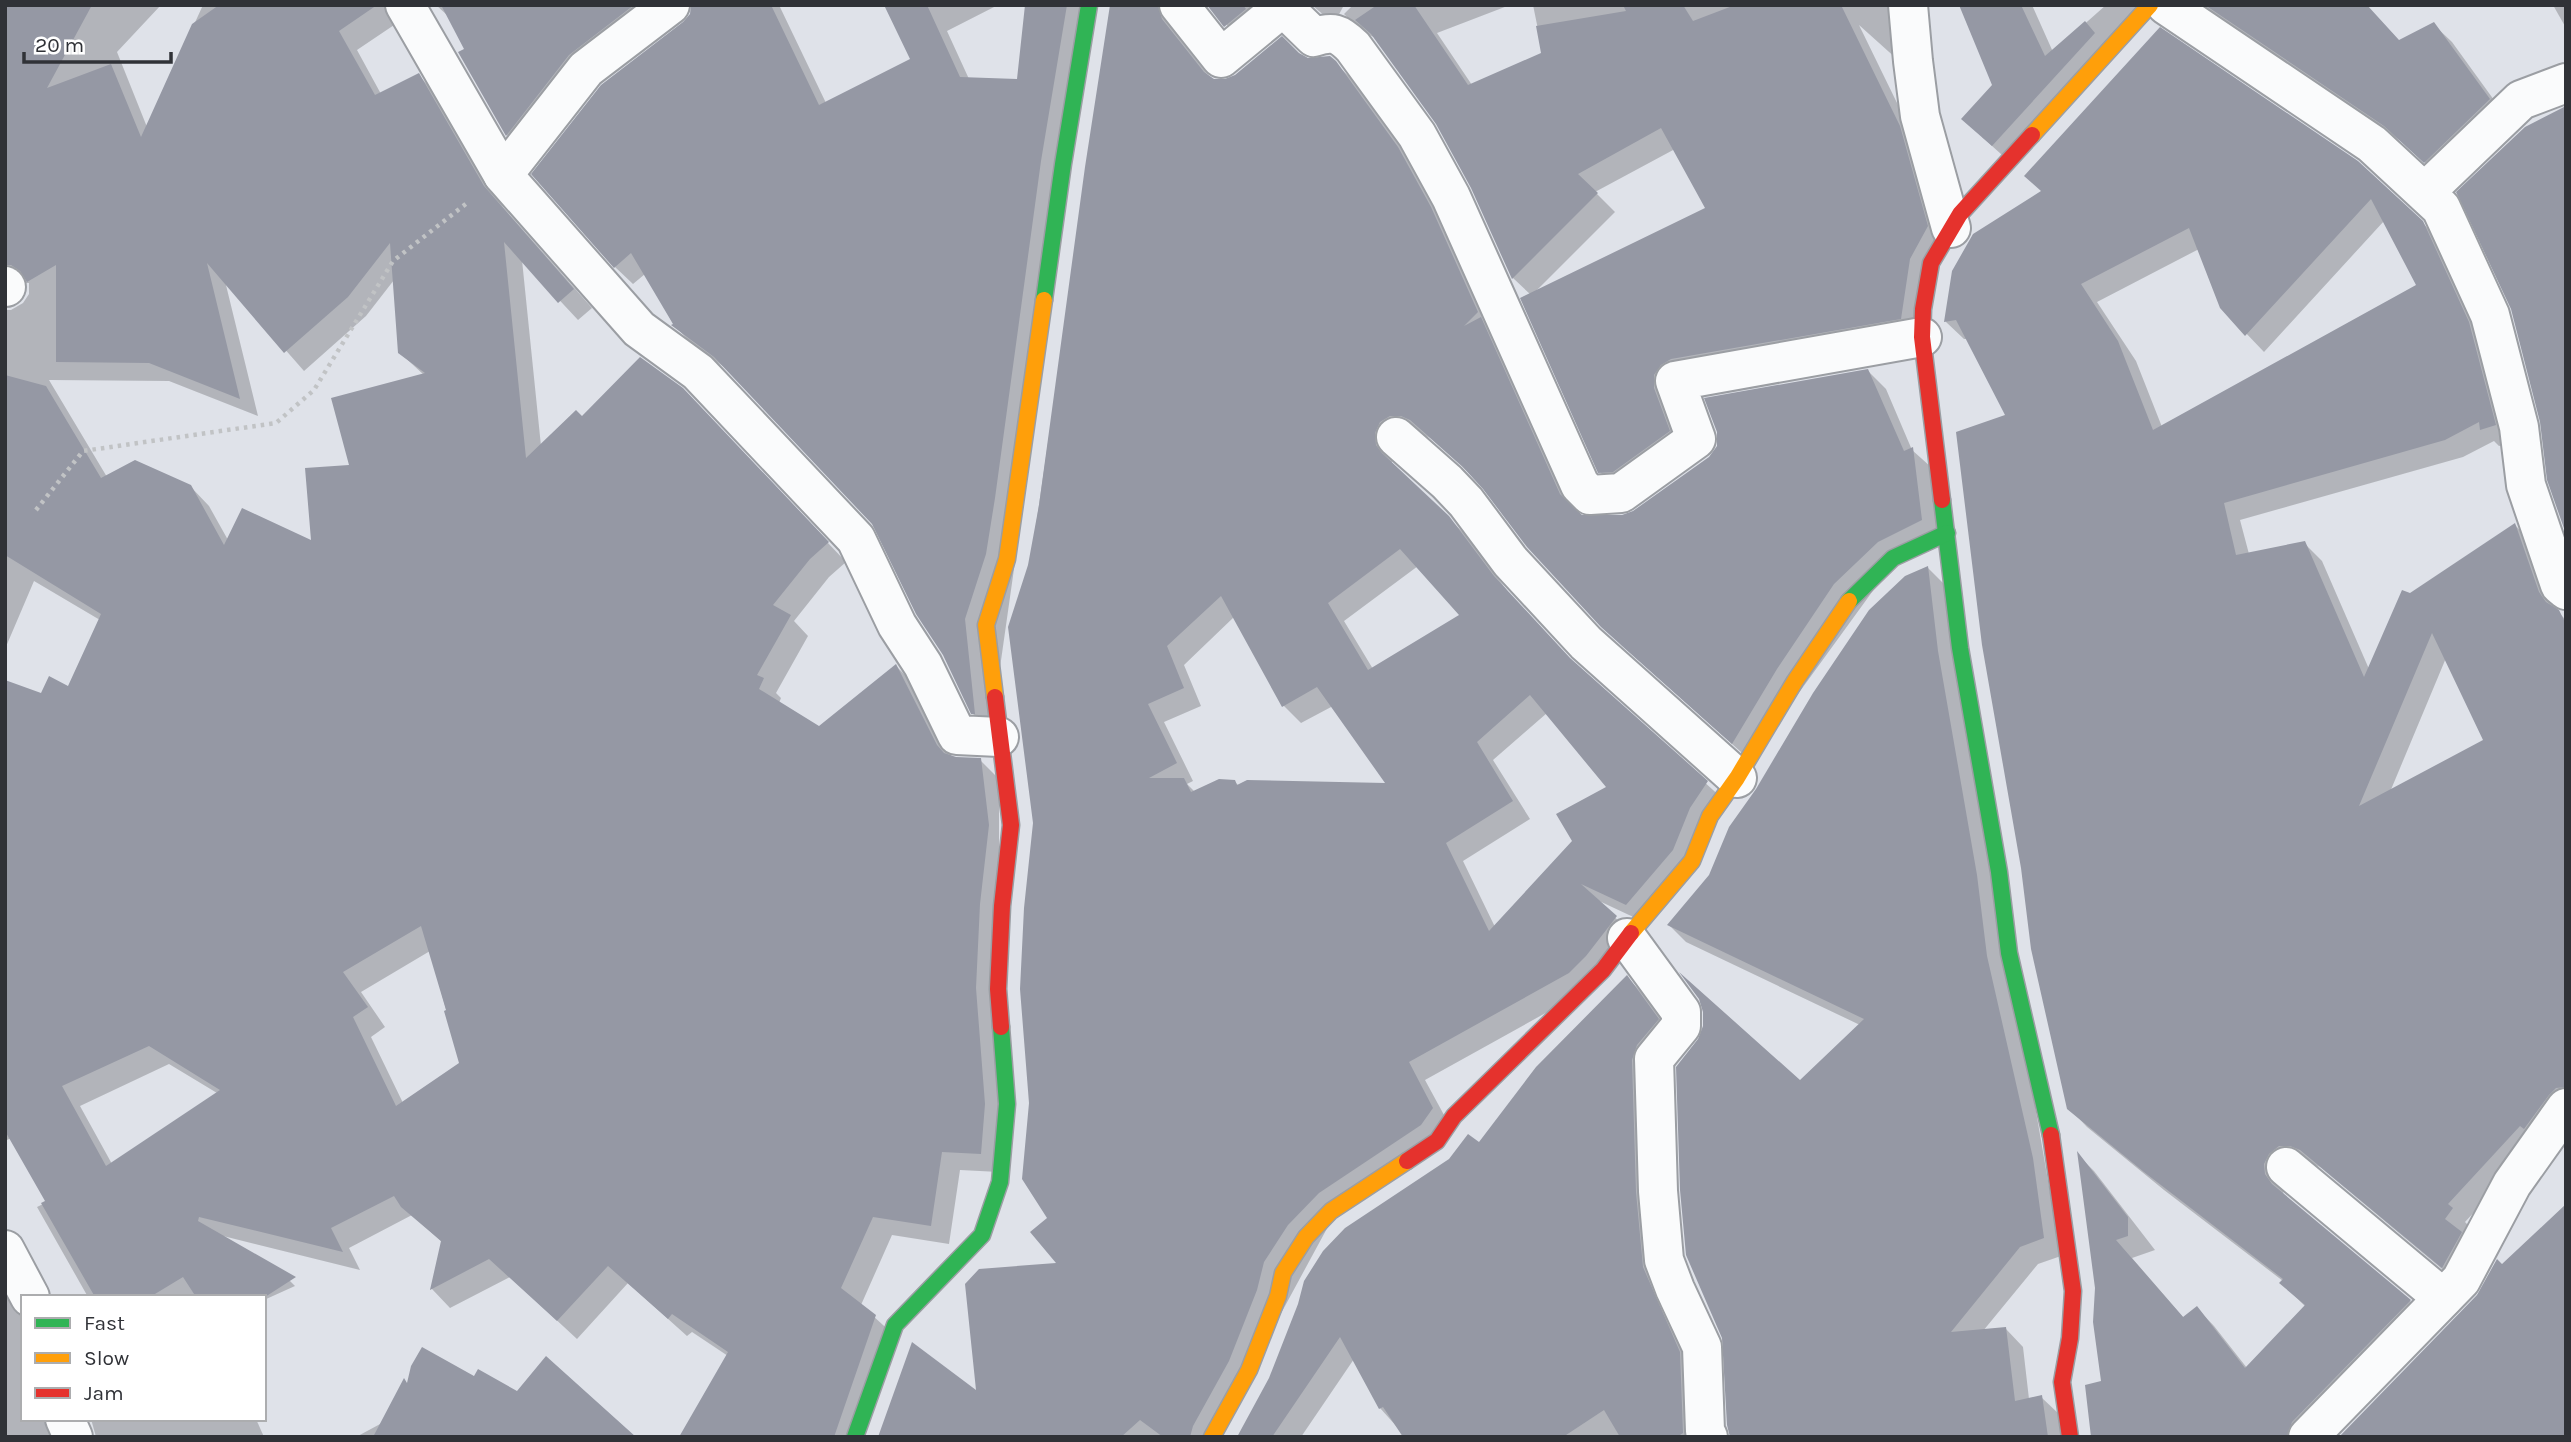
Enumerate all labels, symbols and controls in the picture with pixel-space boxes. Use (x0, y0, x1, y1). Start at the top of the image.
scale bar (24, 21, 172, 65)
text: 20 m (35, 33, 84, 57)
legend (21, 1295, 266, 1421)
text: Fast (84, 1311, 125, 1335)
text: Slow (84, 1346, 129, 1370)
text: Jam (84, 1381, 124, 1405)

